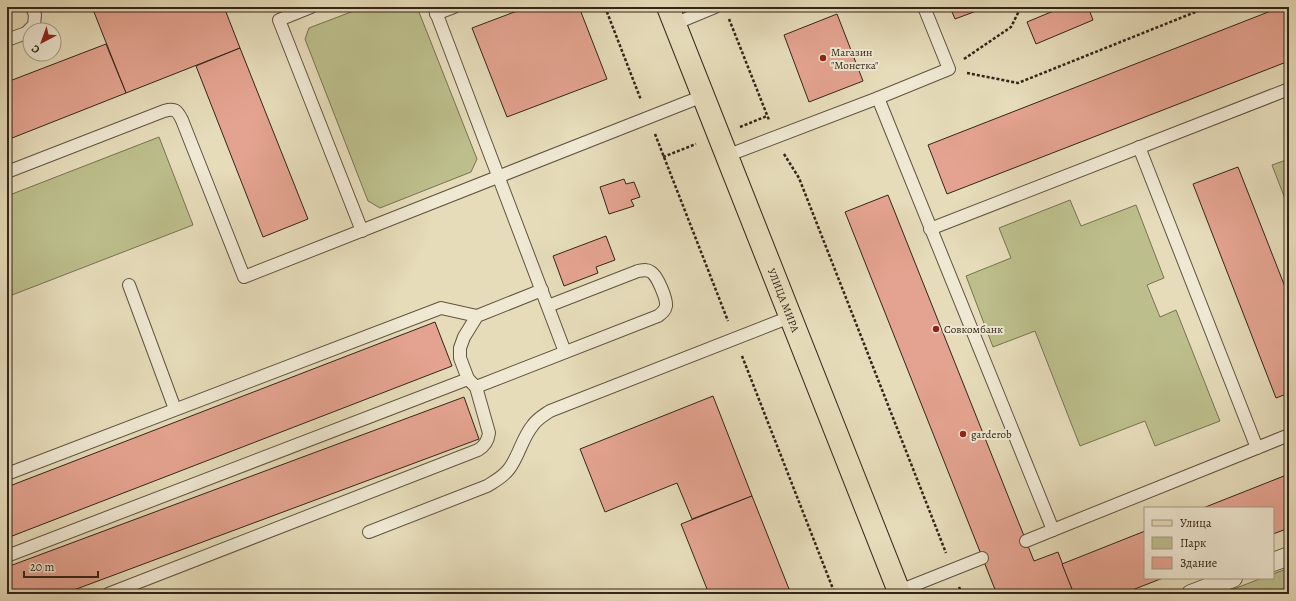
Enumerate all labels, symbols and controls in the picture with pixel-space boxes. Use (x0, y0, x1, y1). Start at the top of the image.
north arrow (22, 22, 62, 62)
text: С (28, 41, 43, 57)
place label: Магазин "Монетка" (831, 45, 878, 73)
marker: Магазин "Монетка" (818, 53, 828, 63)
street label: УЛИЦА МИРА (764, 266, 803, 335)
place label: Совкомбанк (944, 322, 1003, 337)
marker: Совкомбанк (931, 324, 941, 334)
place label: garderob (971, 427, 1012, 442)
marker: garderob (958, 429, 968, 439)
legend (1144, 507, 1274, 579)
text: Улица (1180, 515, 1212, 531)
text: Парк (1180, 535, 1206, 551)
scale bar (24, 553, 98, 579)
text: Здание (1180, 555, 1217, 571)
text: 20 m (30, 559, 54, 575)

